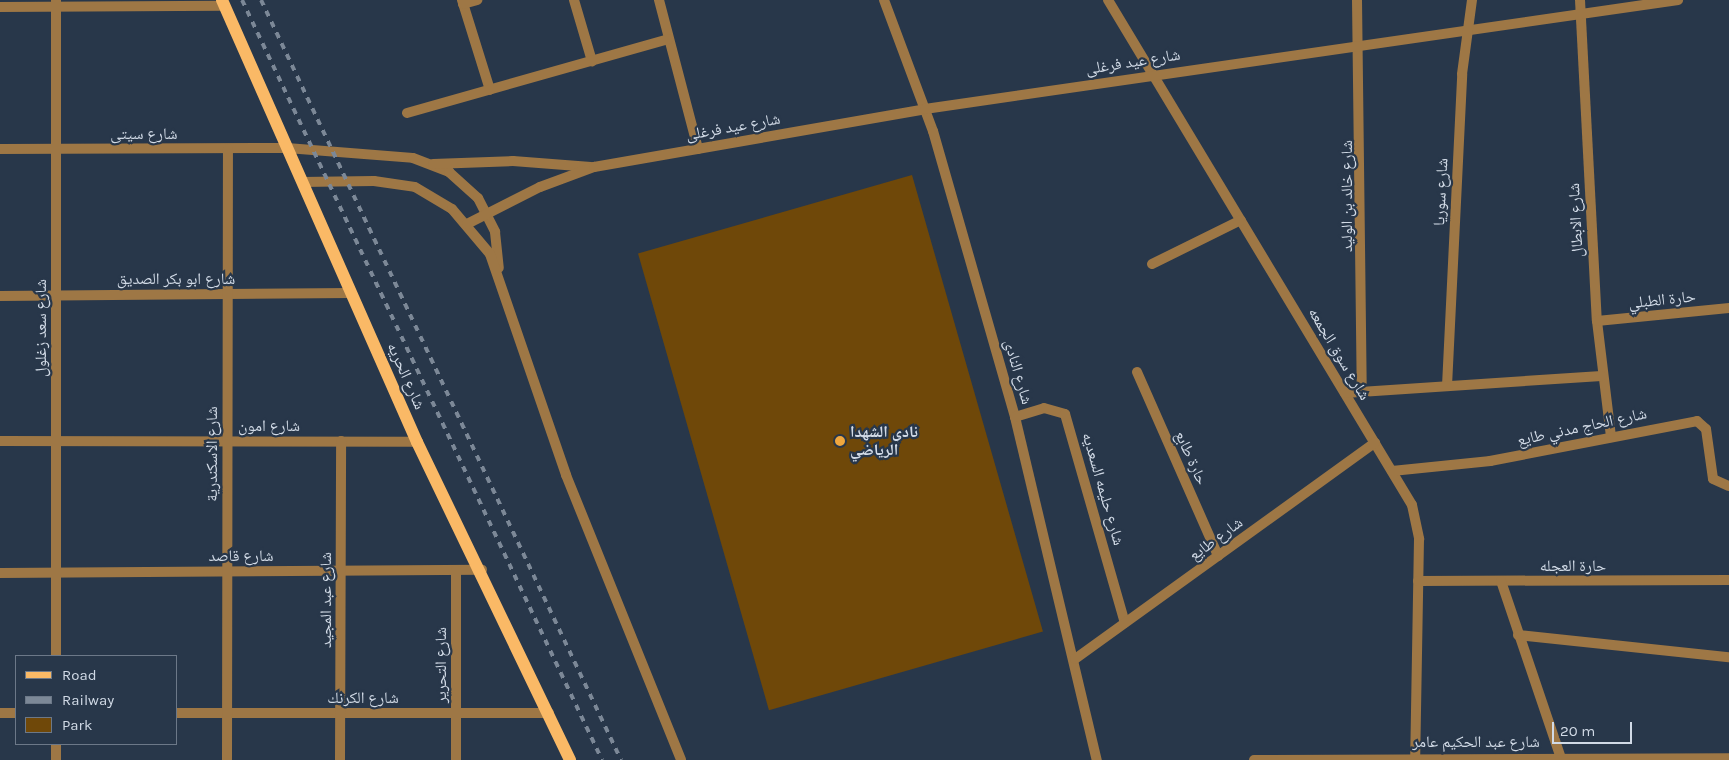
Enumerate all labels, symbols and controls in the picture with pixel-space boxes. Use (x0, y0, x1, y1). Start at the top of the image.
street label: شارع عيد فرغلى (1084, 45, 1182, 79)
street label: شارع عيد فرغلى (684, 109, 782, 145)
street label: شارع سيتى (110, 124, 178, 144)
street label: شارع خالد بن الوليد (1337, 140, 1357, 252)
street label: شارع سوريا (1430, 158, 1452, 226)
street label: شارع الابطال (1564, 182, 1588, 258)
street label: شارع ابو بكر الصديق (117, 269, 235, 289)
street label: شارع سعد زغلول (31, 279, 51, 377)
street label: حارة الطبلي (1627, 287, 1697, 313)
street label: شارع سوق الجمعه (1304, 304, 1374, 404)
street label: شارع النادى (1000, 337, 1036, 407)
street label: شارع الحريه (383, 340, 429, 412)
street label: شارع الحاج مدني طايع (1515, 404, 1649, 450)
street label: شارع الاسكندرية (202, 406, 222, 502)
street label: شارع امون (238, 416, 300, 436)
place label: نادي الشهدا الرياضي (850, 422, 918, 460)
street label: حارة طابع (1171, 428, 1211, 488)
street label: شارع حليمه السعديه (1078, 430, 1128, 548)
marker: نادي الشهدا الرياضي (834, 435, 846, 447)
street label: شارع طايع (1185, 513, 1247, 565)
street label: شارع قاصد (208, 546, 274, 566)
street label: شارع عبد المجيد (316, 552, 336, 648)
street label: حارة العجله (1540, 556, 1606, 576)
street label: شارع التحرير (431, 627, 451, 703)
legend (15, 655, 178, 745)
text: Road (62, 666, 97, 684)
street label: شارع الكرنك (327, 688, 399, 708)
text: Railway (62, 691, 114, 709)
scale bar (1554, 712, 1634, 744)
text: Park (62, 716, 92, 734)
text: 20 m (1560, 722, 1595, 740)
street label: شارع عبد الحكيم عامر (1412, 732, 1540, 752)

